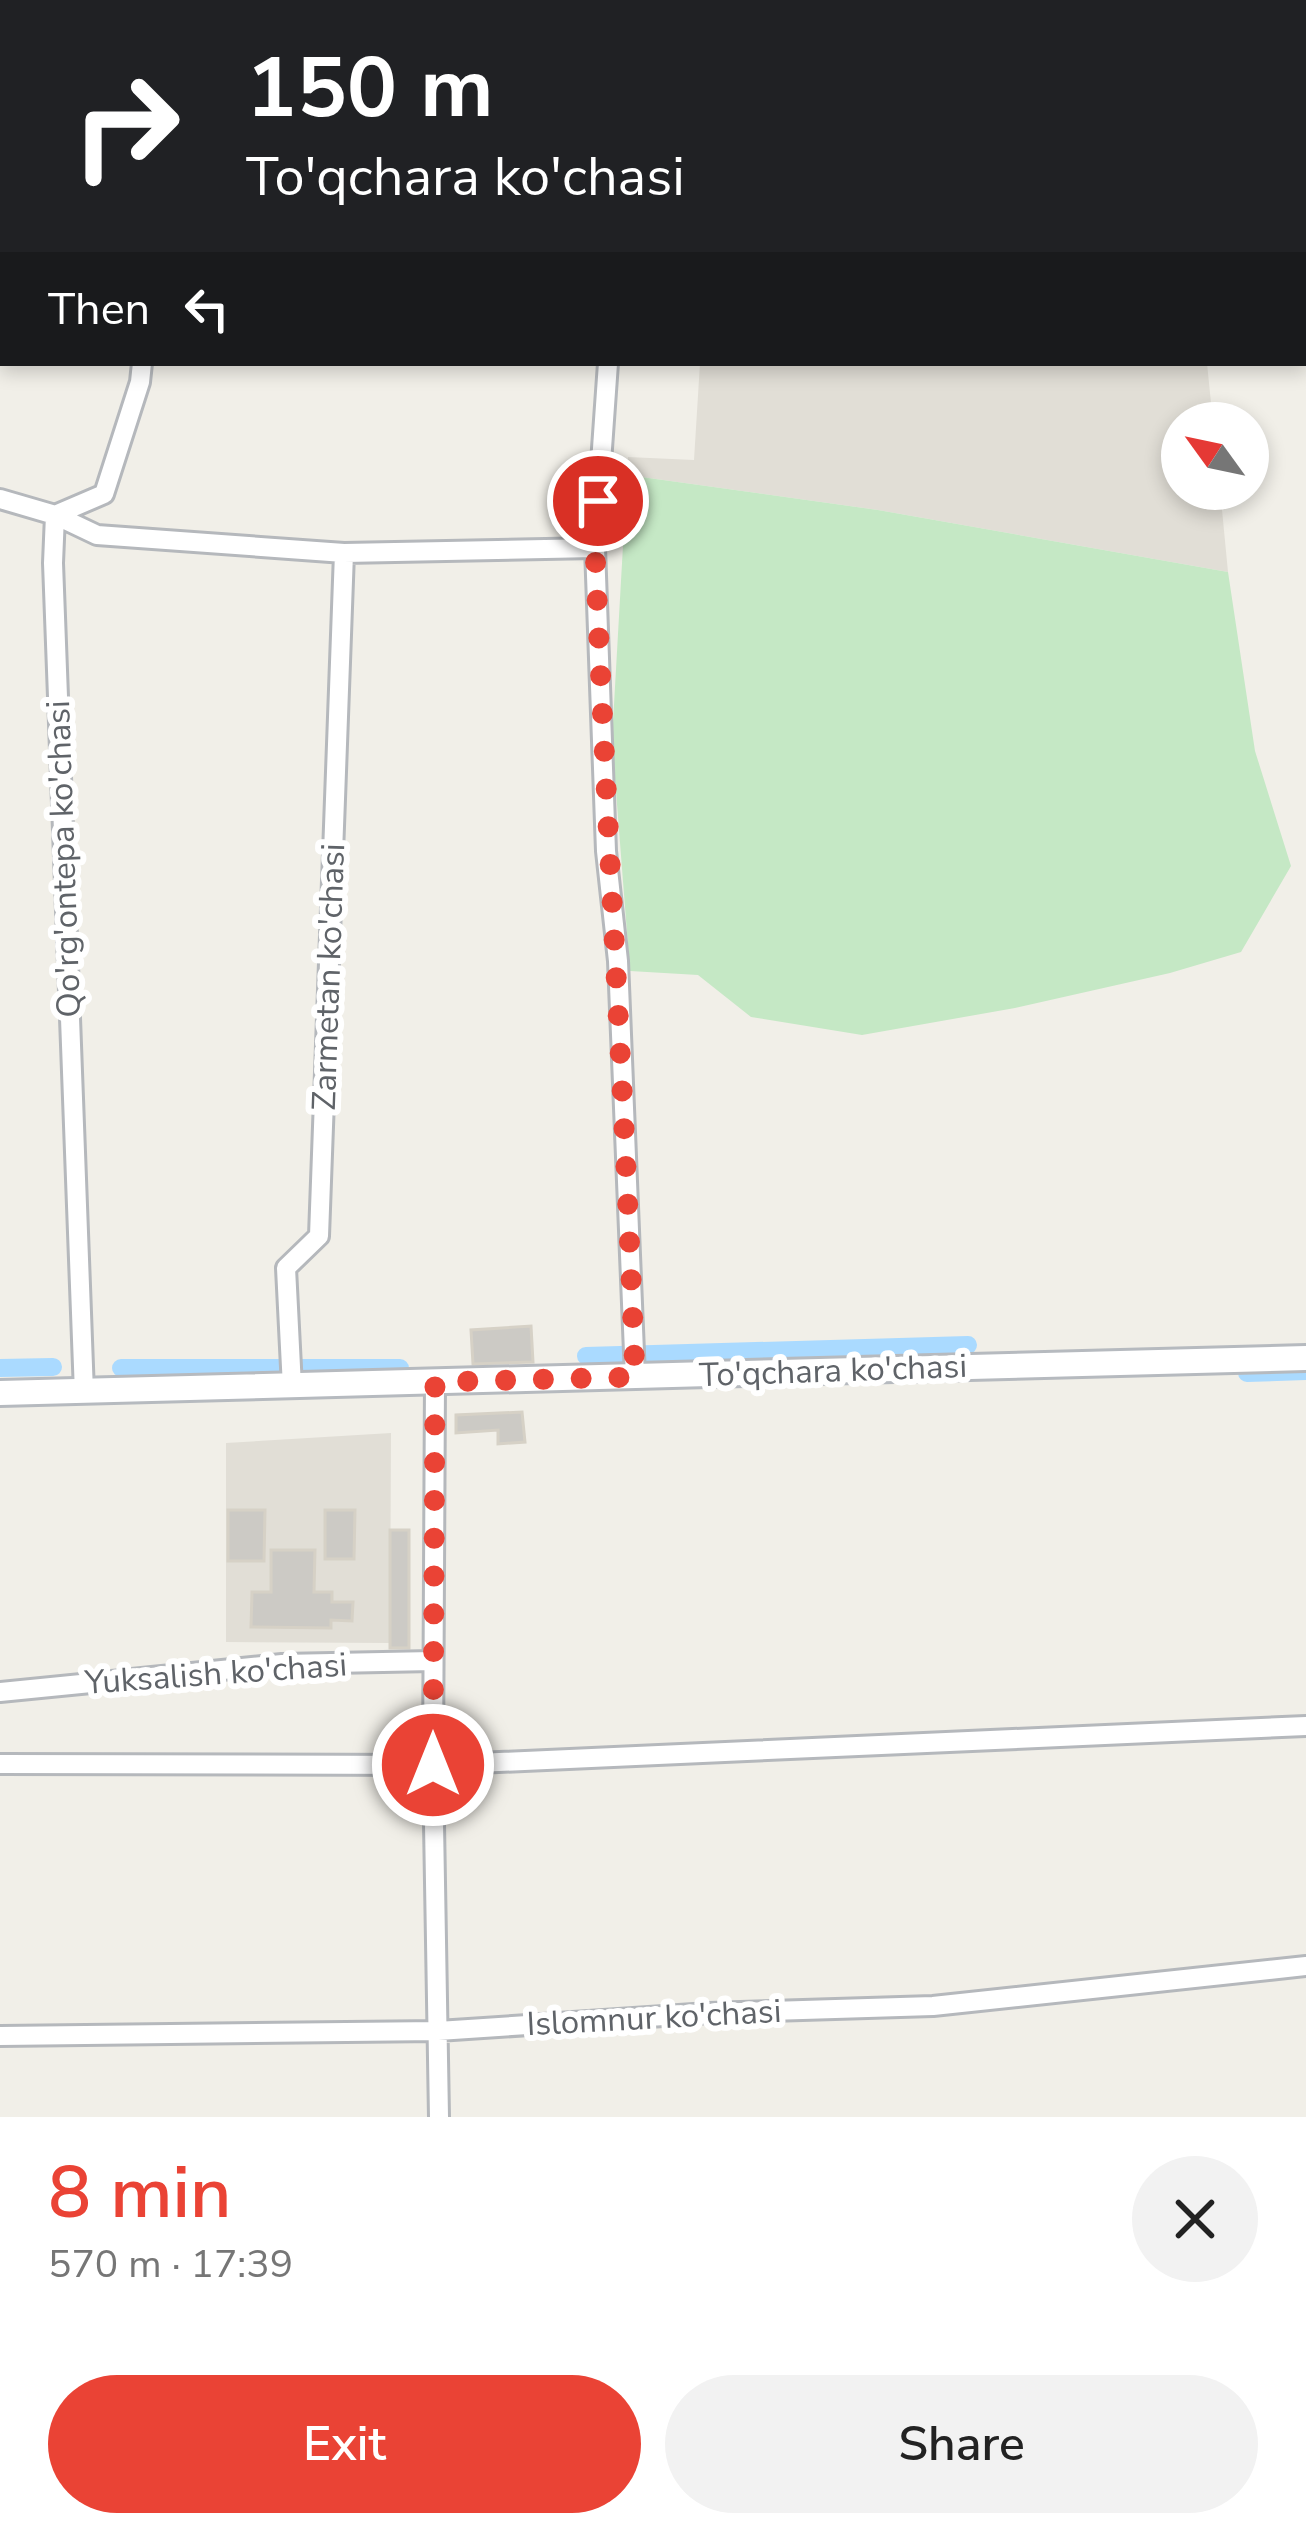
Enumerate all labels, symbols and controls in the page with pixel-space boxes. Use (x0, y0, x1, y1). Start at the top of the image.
text: 150 m (246, 31, 494, 146)
icon: right (48, 48, 204, 204)
text: To'qchara ko'chasi (246, 140, 685, 214)
icon: left (174, 276, 240, 342)
text: Then (48, 279, 150, 340)
north arrow (1161, 402, 1269, 510)
map controls (1161, 402, 1269, 510)
pin (547, 450, 649, 552)
icon: arrive (565, 468, 631, 534)
street label: Qo'rg'ontepa ko'chasi (36, 700, 92, 1018)
street label: Zarmetan ko'chasi (302, 843, 356, 1111)
street label: To'qchara ko'chasi (698, 1344, 968, 1398)
street label: Yuksalish ko'chasi (82, 1642, 349, 1706)
position arrow (370, 1702, 496, 1828)
street label: Islomnur ko'chasi (526, 1989, 782, 2047)
text: 8 min (48, 2144, 231, 2242)
button: close (1132, 2156, 1258, 2282)
text: 570 m · 17:39 (48, 2238, 293, 2291)
button: Exit (48, 2375, 641, 2513)
button: Share (665, 2375, 1258, 2513)

